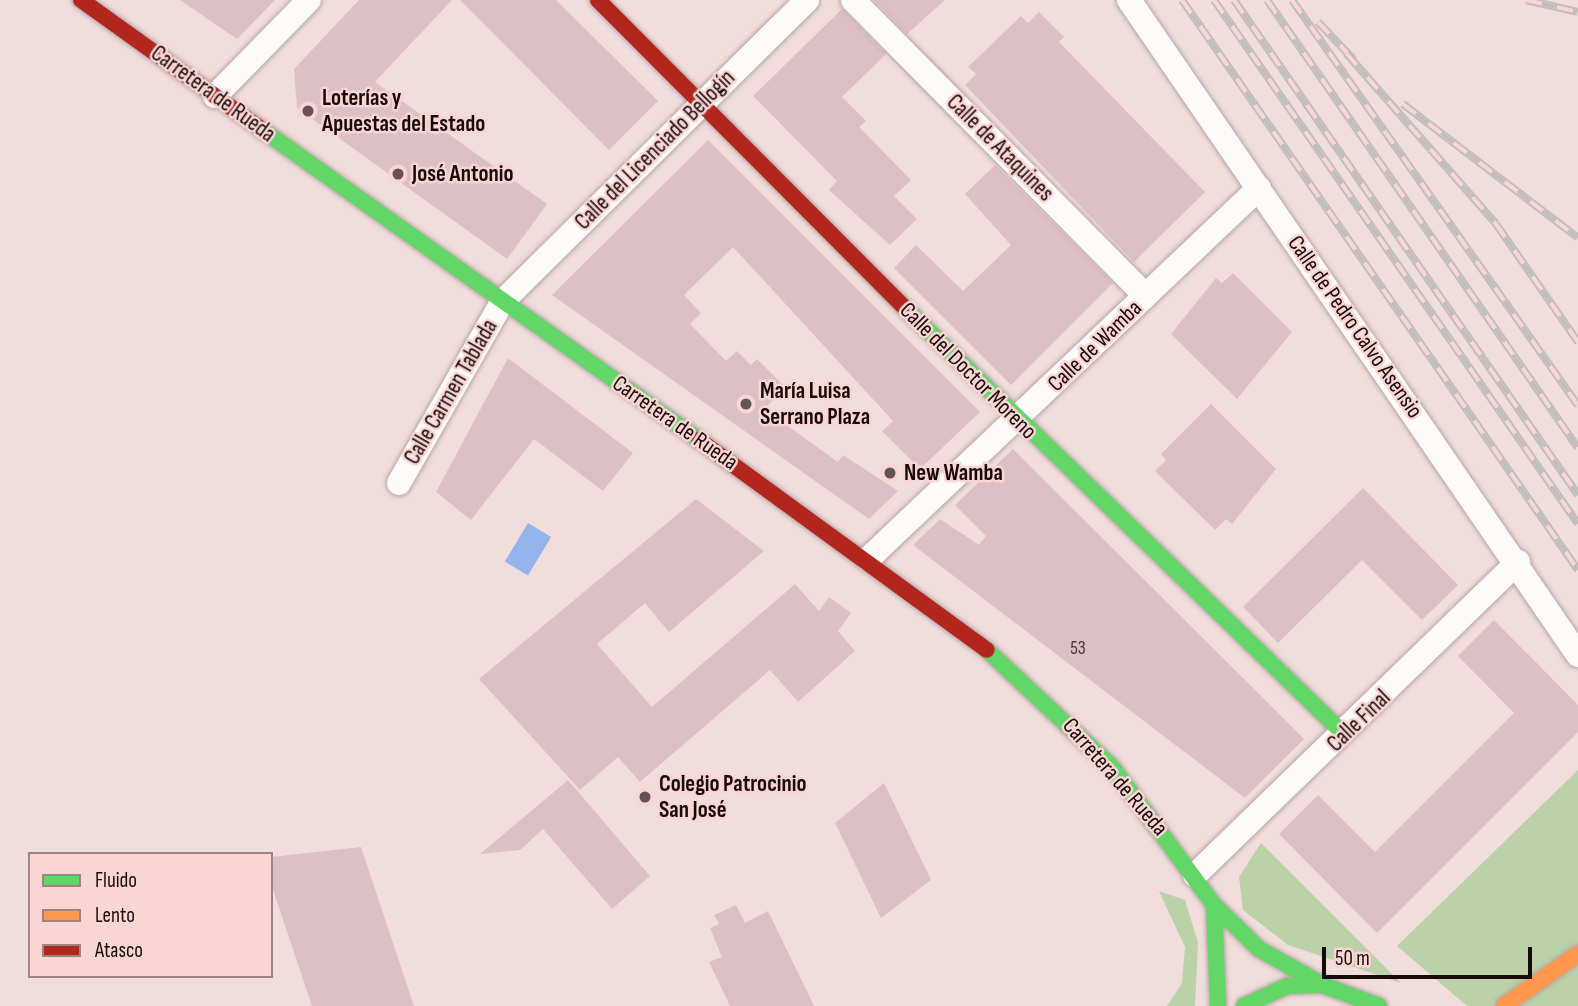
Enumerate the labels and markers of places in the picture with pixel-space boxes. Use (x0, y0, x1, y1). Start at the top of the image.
place label: Loterías y Apuestas del Estado (322, 84, 485, 138)
marker: Loterías y Apuestas del Estado (300, 103, 316, 119)
place label: José Antonio (412, 160, 513, 188)
marker: José Antonio (390, 166, 406, 182)
place label: María Luisa Serrano Plaza (760, 377, 870, 431)
marker: María Luisa Serrano Plaza (738, 396, 754, 412)
place label: New Wamba (904, 459, 1003, 487)
marker: New Wamba (882, 465, 898, 481)
place label: Colegio Patrocinio San José (659, 770, 806, 824)
marker: Colegio Patrocinio San José (637, 789, 653, 805)

